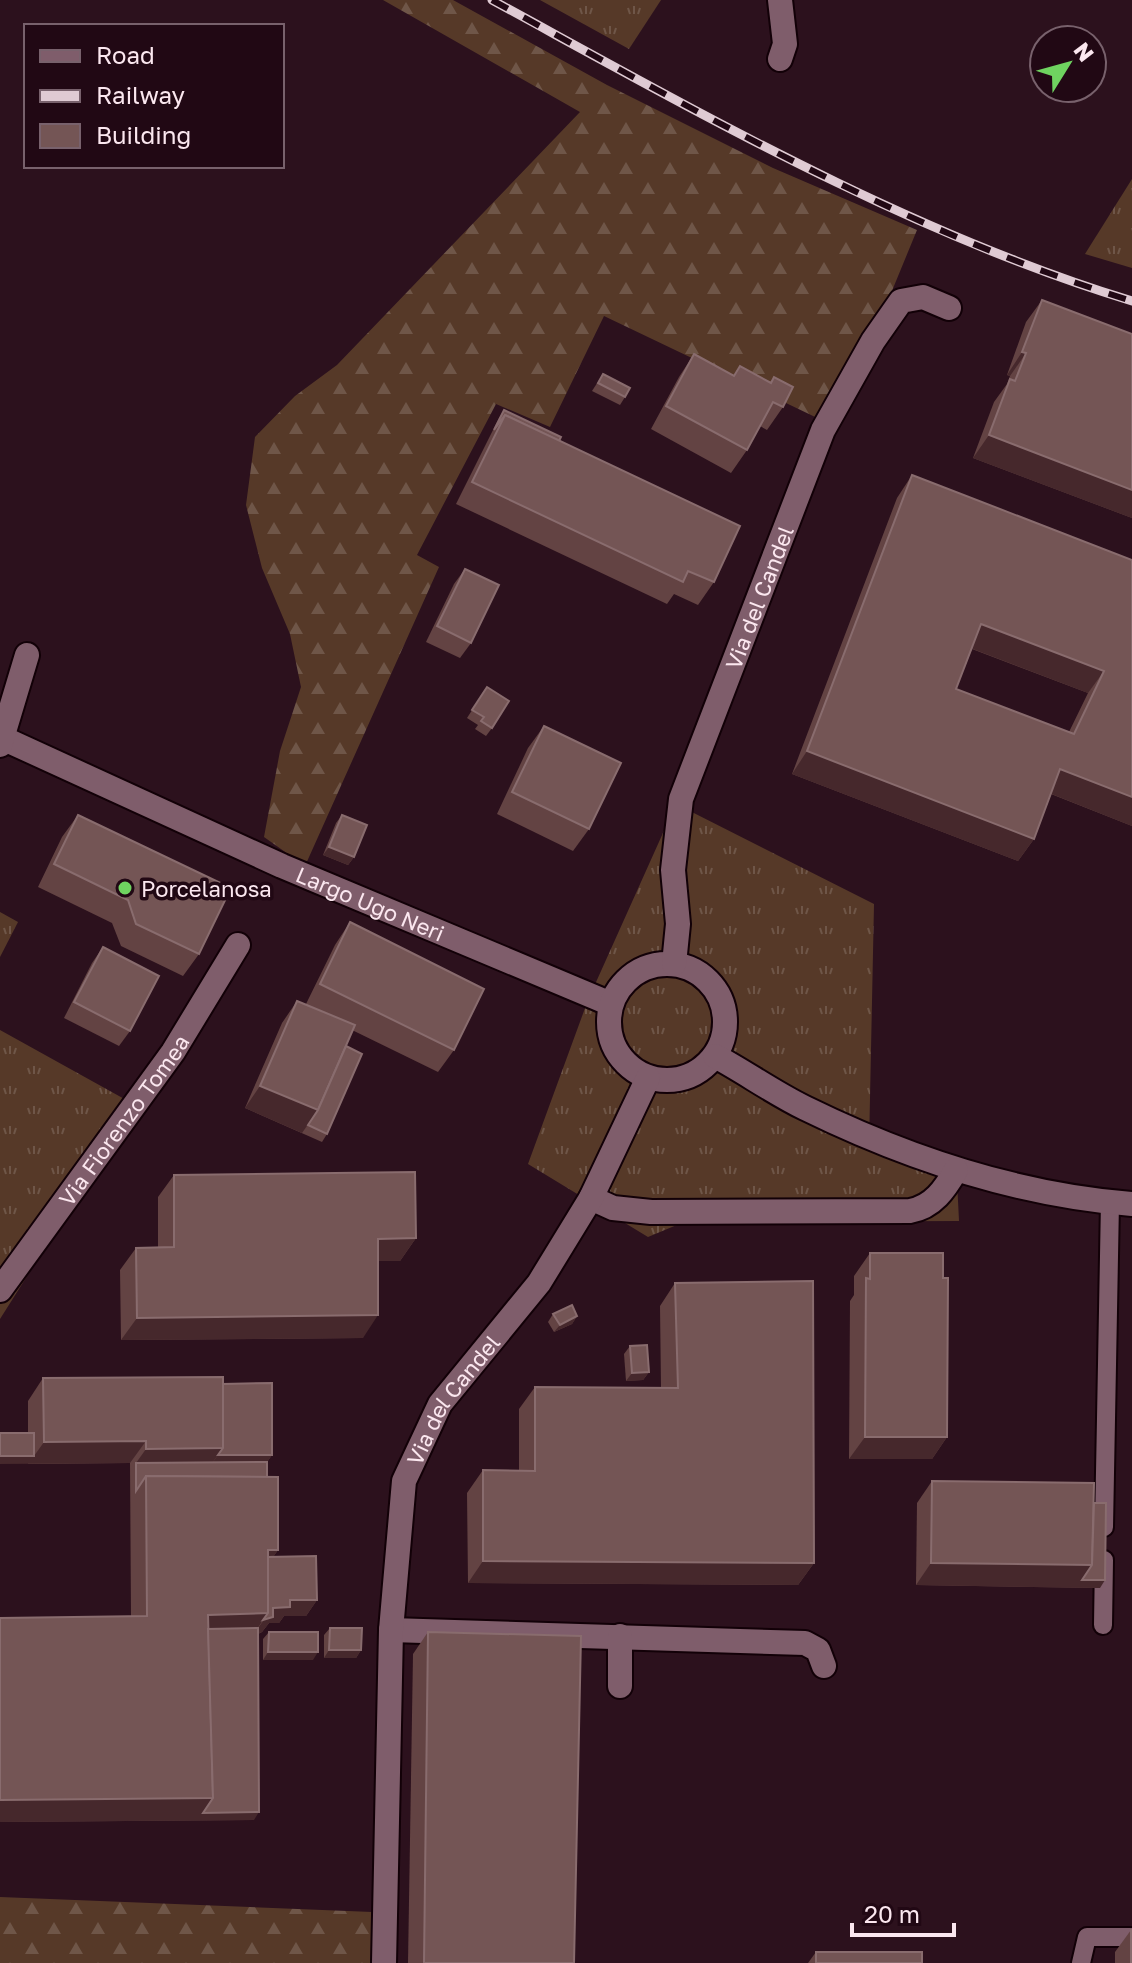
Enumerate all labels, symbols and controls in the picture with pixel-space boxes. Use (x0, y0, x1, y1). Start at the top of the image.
legend (24, 24, 284, 168)
north arrow (1028, 24, 1108, 104)
text: N (1069, 37, 1100, 66)
text: Road (96, 40, 155, 69)
text: Railway (96, 80, 185, 109)
text: Building (96, 120, 191, 149)
street label: Via del Candel (719, 522, 798, 673)
street label: Largo Ugo Neri (292, 860, 449, 946)
place label: Porcelanosa (141, 875, 272, 902)
marker: Porcelanosa (116, 879, 134, 897)
street label: Via Fiorenzo Tomea (52, 1029, 194, 1211)
street label: Via del Candel (400, 1329, 505, 1469)
scale bar (852, 1887, 954, 1937)
text: 20 m (864, 1899, 920, 1928)

